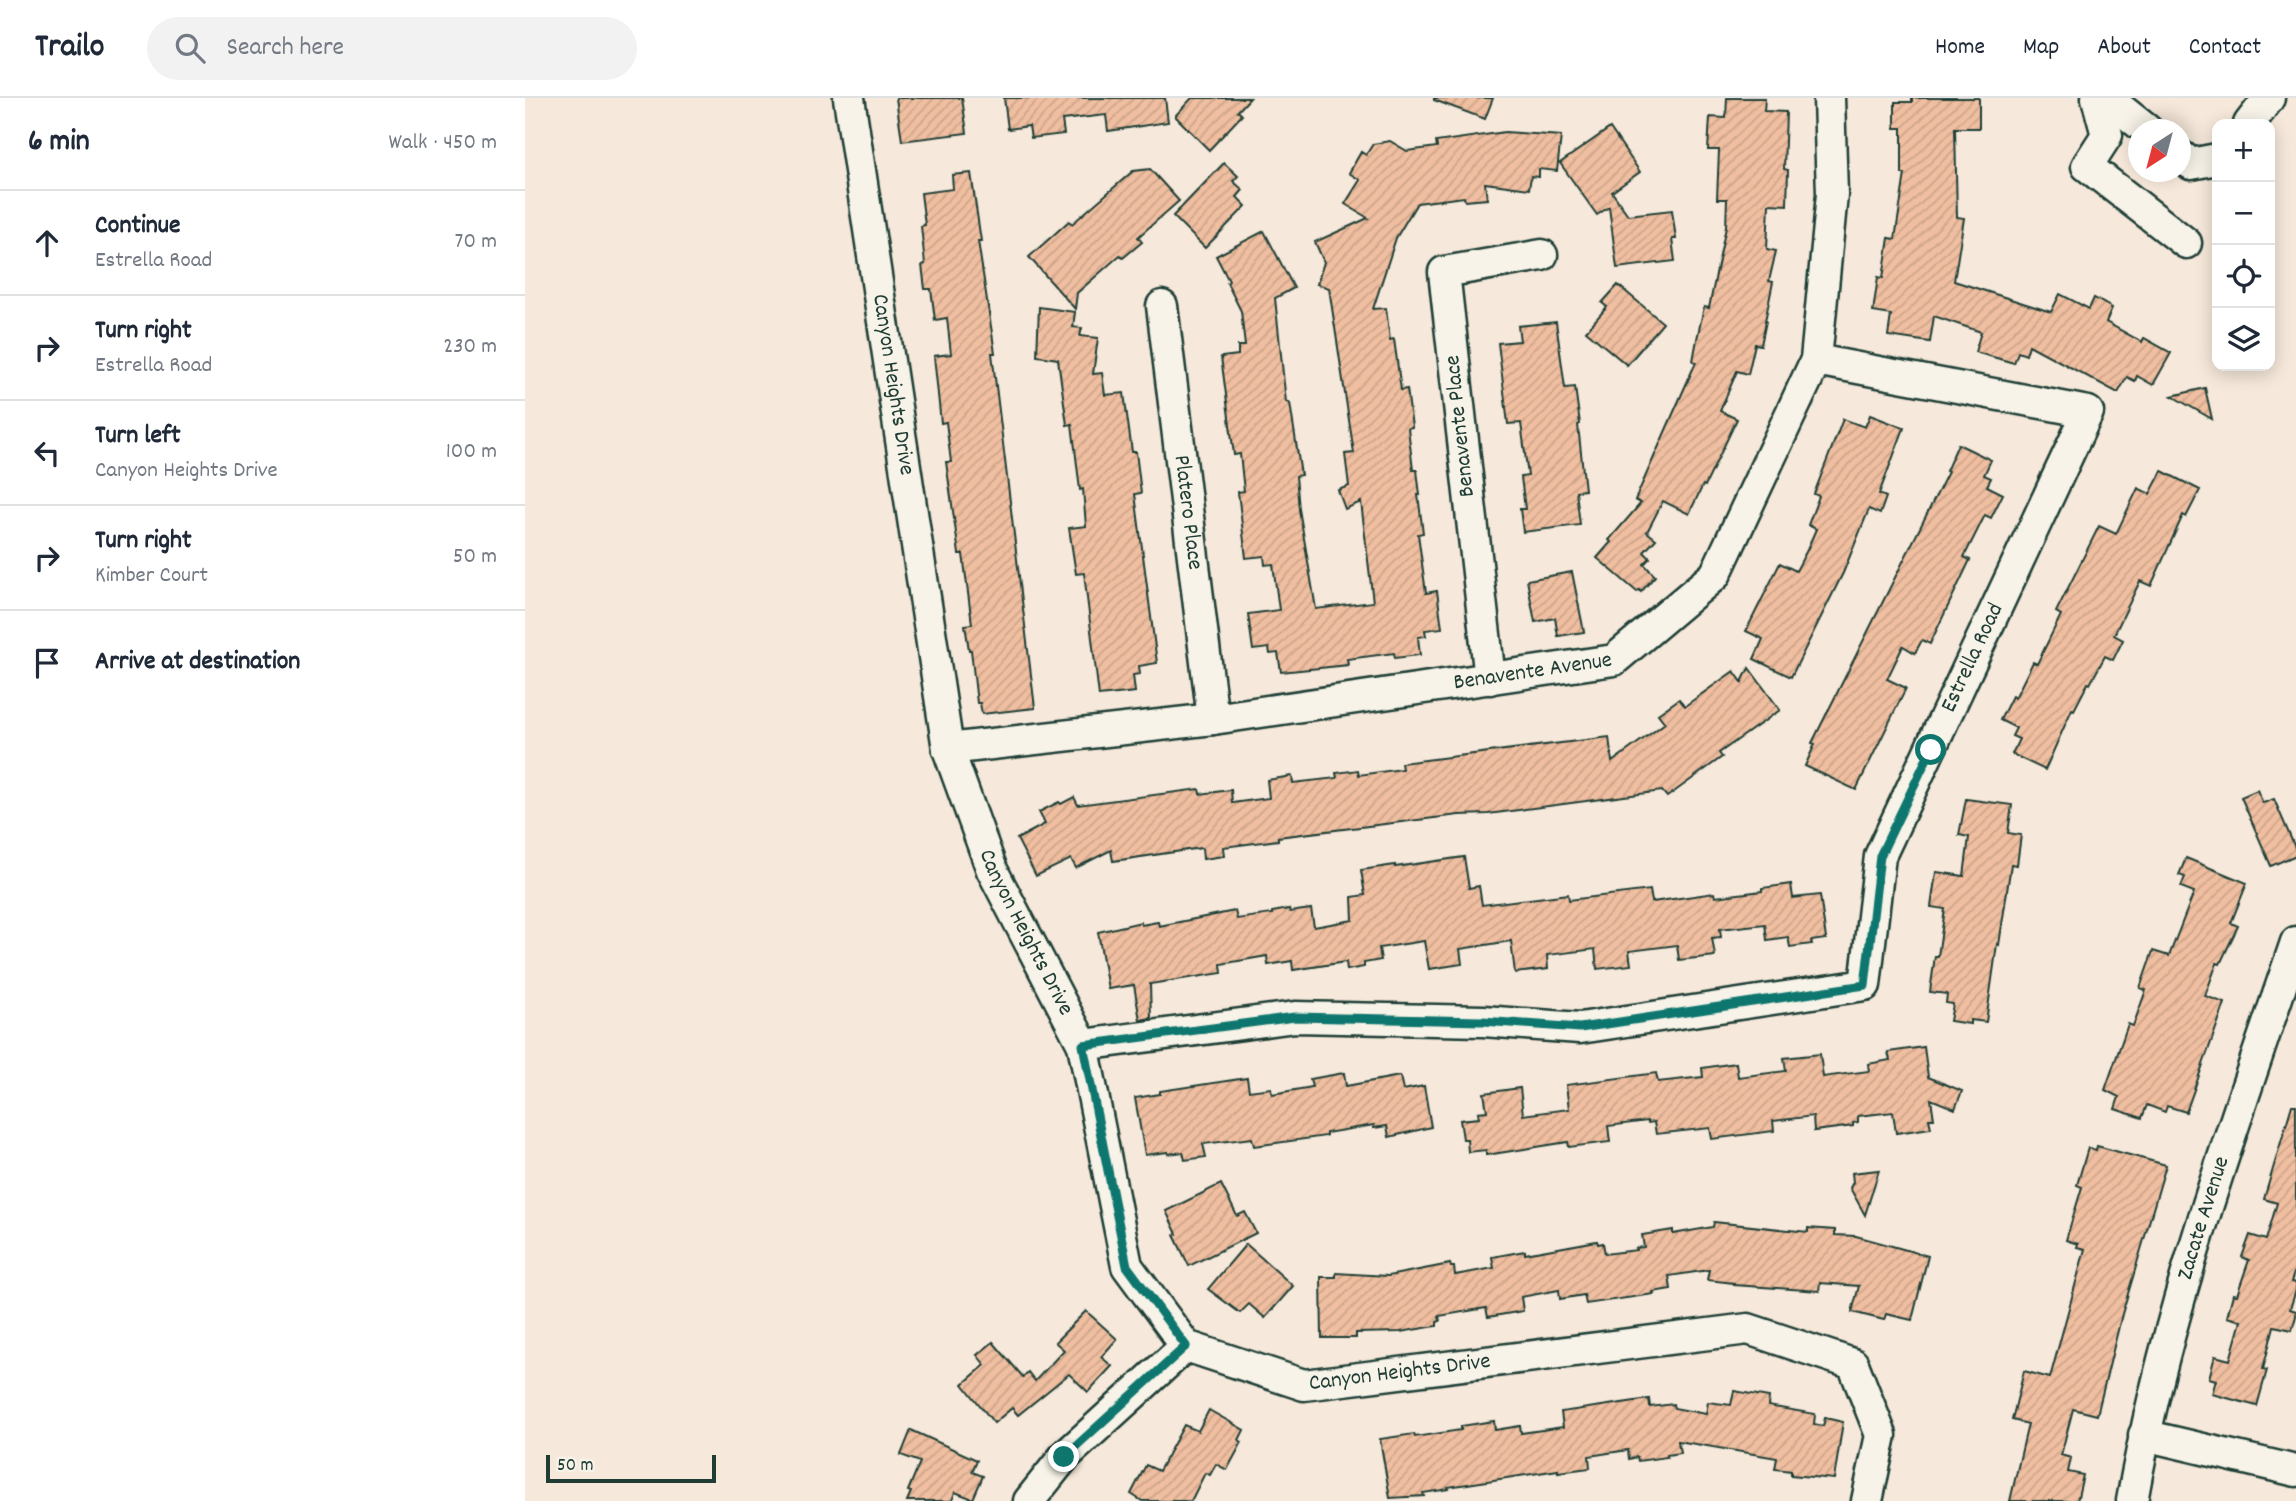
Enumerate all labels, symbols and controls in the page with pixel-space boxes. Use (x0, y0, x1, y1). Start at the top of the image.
search box (147, 17, 637, 80)
text: Trailo (35, 25, 105, 72)
icon: search (171, 29, 209, 67)
text: Search here (227, 30, 344, 67)
text: Home (1935, 31, 1985, 65)
text: Map (2023, 31, 2059, 65)
text: About (2097, 31, 2151, 65)
text: Contact (2189, 31, 2261, 65)
north arrow (2128, 119, 2191, 182)
map controls (2212, 119, 2275, 371)
button: + (2212, 119, 2275, 182)
text: 6 min (28, 122, 90, 165)
text: Walk · 450 m (389, 127, 497, 160)
button: − (2212, 182, 2275, 245)
text: Continue (95, 208, 180, 245)
icon: ahead (28, 224, 66, 262)
text: 70 m (455, 226, 497, 259)
text: Estrella Road (95, 245, 212, 278)
button: locate (2212, 245, 2275, 308)
street label: Canyon Heights Drive (863, 292, 923, 478)
button: layers (2212, 308, 2275, 371)
text: Turn right (95, 313, 192, 350)
icon: right (28, 329, 66, 367)
text: 230 m (443, 331, 497, 364)
text: Estrella Road (95, 350, 212, 383)
street label: Benavente Place (1437, 353, 1485, 499)
text: Turn left (95, 418, 181, 455)
icon: left (28, 434, 66, 472)
text: 100 m (446, 436, 497, 469)
street label: Platero Place (1164, 453, 1211, 572)
text: Canyon Heights Drive (95, 455, 278, 488)
text: Turn right (95, 523, 192, 560)
icon: right (28, 539, 66, 577)
text: 50 m (453, 541, 497, 574)
text: Kimber Court (95, 560, 208, 593)
street label: Estrella Road (1933, 598, 2013, 718)
icon: arrive (28, 644, 66, 682)
text: Arrive at destination (95, 644, 300, 681)
street label: Benavente Avenue (1451, 644, 1614, 700)
route start (1915, 734, 1946, 765)
street label: Canyon Heights Drive (969, 845, 1081, 1022)
street label: Zacate Avenue (2169, 1152, 2239, 1284)
street label: Canyon Heights Drive (1307, 1345, 1493, 1401)
route end (1048, 1441, 1079, 1472)
scale bar (546, 1452, 716, 1484)
text: 50 m (557, 1453, 594, 1480)

